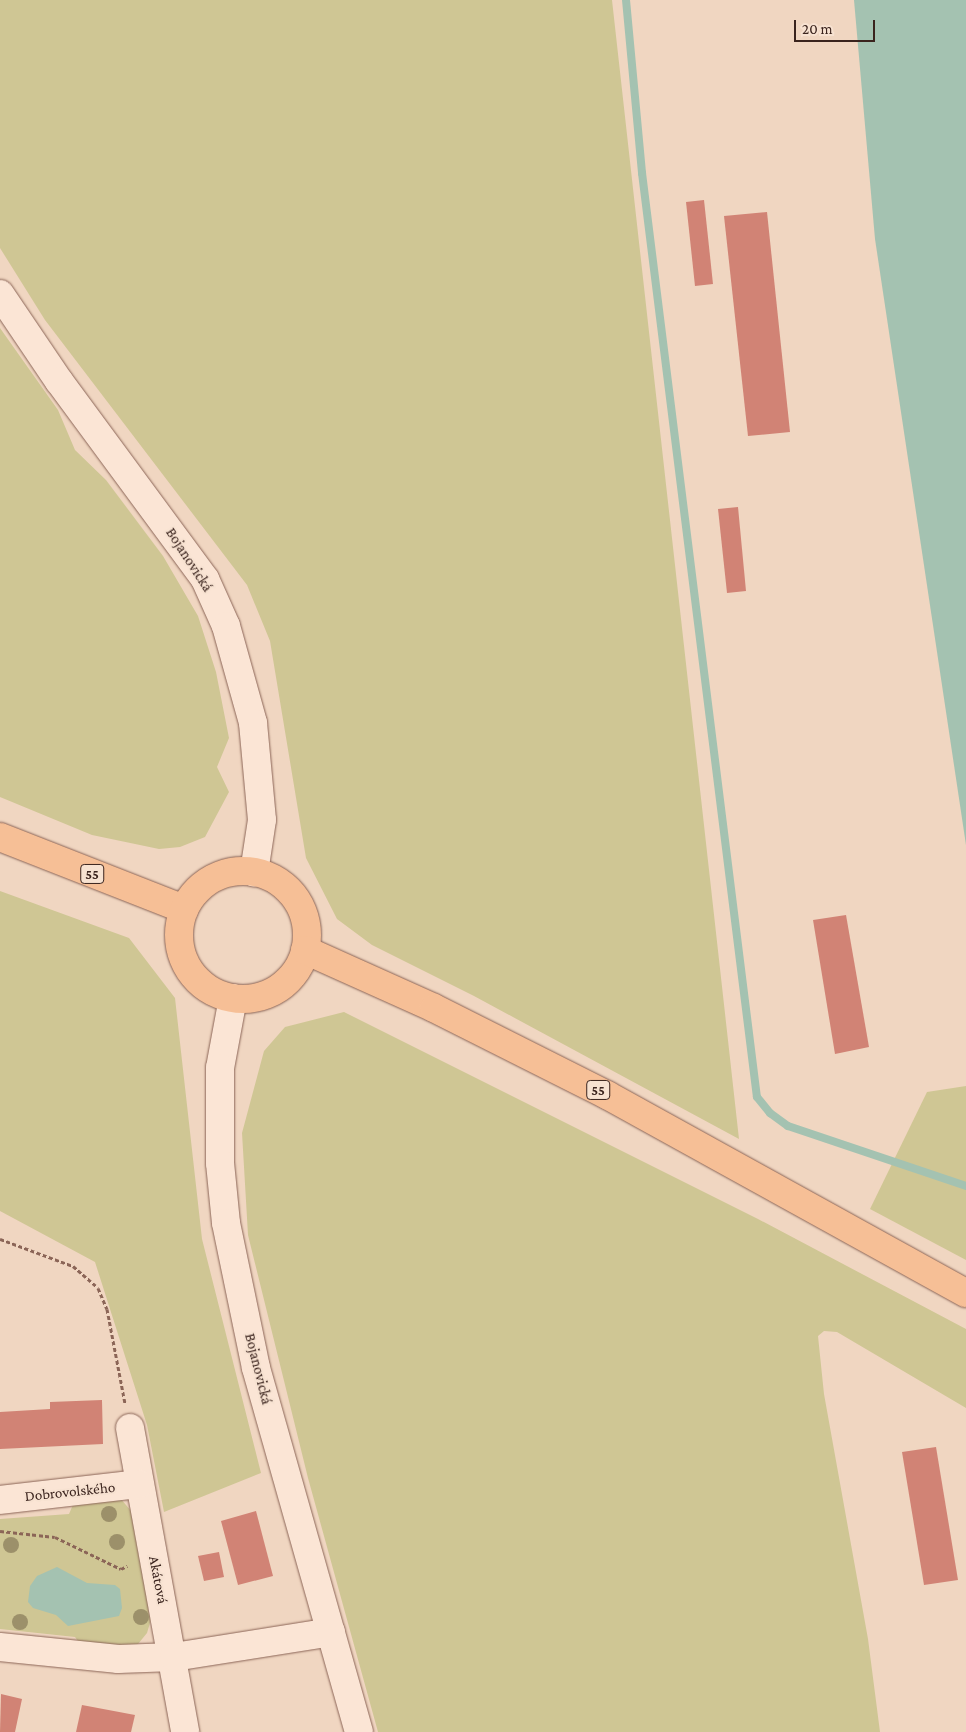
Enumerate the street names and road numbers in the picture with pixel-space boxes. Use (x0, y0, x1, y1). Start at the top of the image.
street label: Bojanovická (162, 525, 216, 595)
road number: 55 (80, 862, 104, 886)
road number: 55 (586, 1078, 610, 1102)
street label: Bojanovická (240, 1331, 276, 1407)
street label: Dobrovolského (24, 1478, 116, 1506)
street label: Akátová (145, 1554, 171, 1606)

